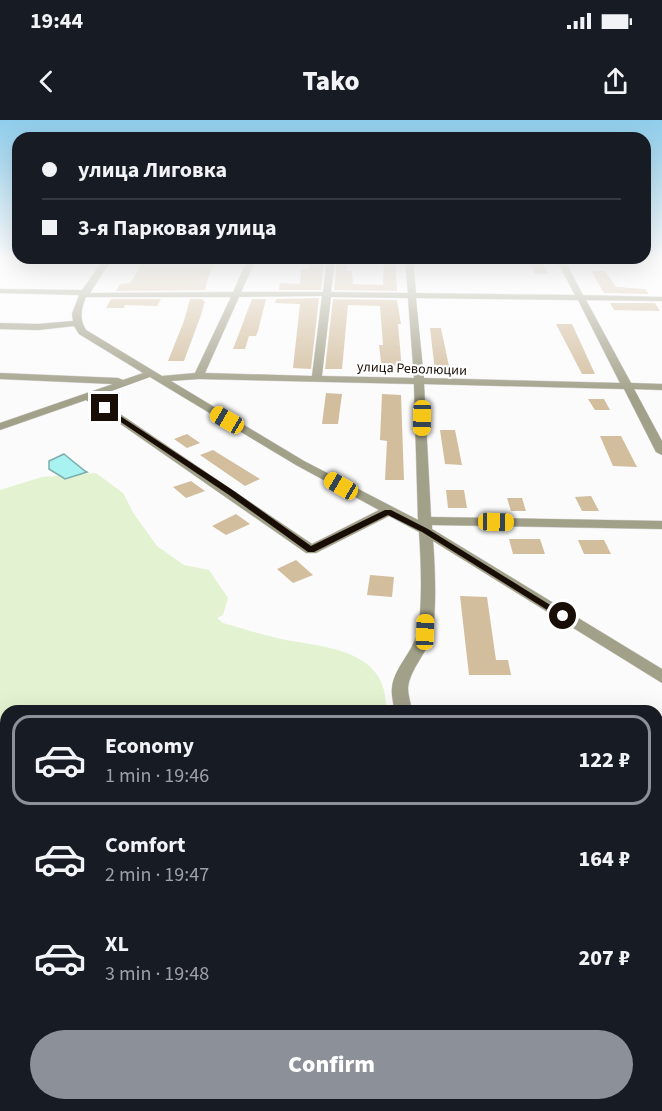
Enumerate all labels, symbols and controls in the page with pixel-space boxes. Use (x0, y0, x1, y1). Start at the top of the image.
text: 19:44 (30, 5, 83, 37)
text: Tako (302, 62, 360, 101)
icon: back (30, 65, 63, 98)
icon: share (599, 65, 632, 98)
text: улица Лиговка (78, 154, 227, 186)
text: 3-я Парковая улица (78, 212, 277, 244)
street label: улица Революции (357, 357, 467, 381)
route end (91, 394, 118, 421)
car (413, 400, 431, 436)
car (207, 403, 247, 437)
car (321, 469, 361, 503)
car (478, 513, 514, 531)
route start (549, 602, 576, 629)
car (415, 614, 435, 650)
text: Economy (105, 730, 194, 762)
icon: car (33, 733, 87, 787)
text: 122 ₽ (579, 744, 630, 776)
text: 1 min · 19:46 (105, 762, 209, 790)
text: Comfort (105, 829, 186, 861)
icon: car (33, 832, 87, 886)
text: 164 ₽ (579, 843, 630, 875)
text: 2 min · 19:47 (105, 861, 209, 889)
text: XL (105, 928, 129, 960)
icon: car (33, 931, 87, 985)
text: 207 ₽ (579, 942, 630, 974)
text: 3 min · 19:48 (105, 960, 209, 988)
button: Confirm (30, 1030, 633, 1099)

